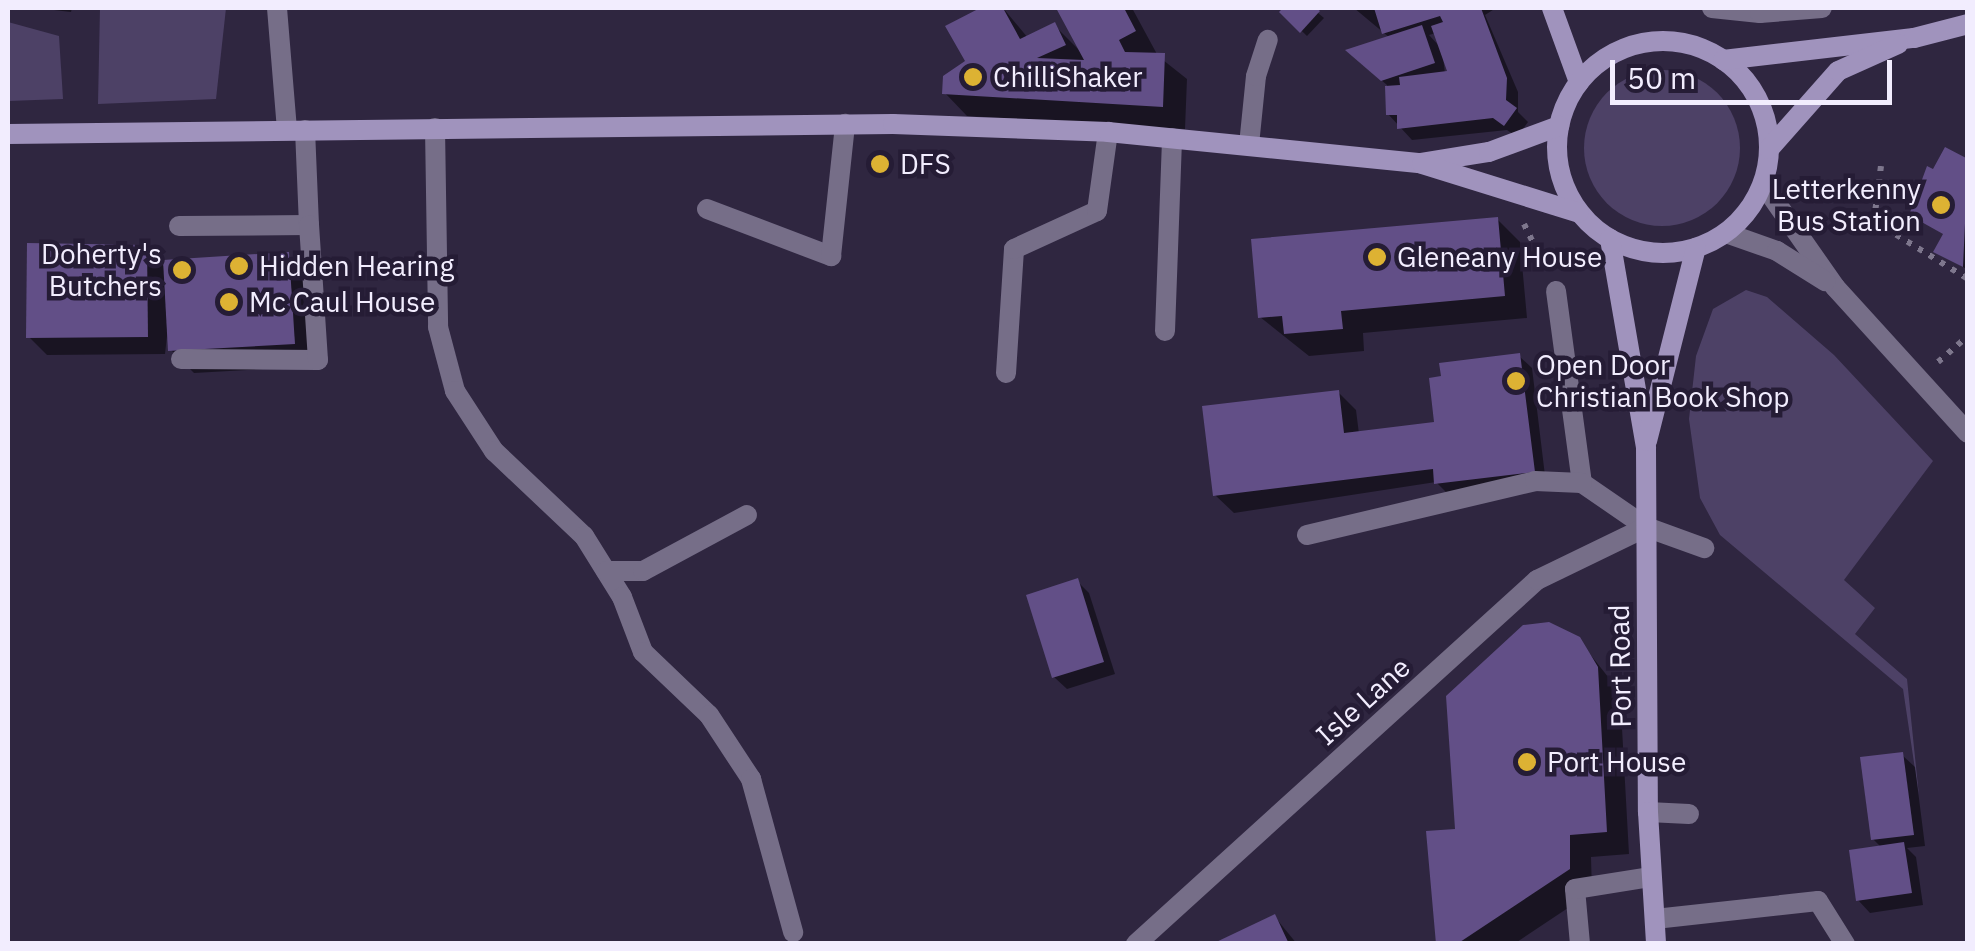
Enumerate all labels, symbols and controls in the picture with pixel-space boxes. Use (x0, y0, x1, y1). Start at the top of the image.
scale bar (1615, 40, 1898, 102)
text: 50 m (1627, 58, 1696, 97)
place label: ChilliShaker (993, 60, 1142, 94)
marker: ChilliShaker (962, 66, 984, 88)
place label: DFS (900, 147, 951, 181)
marker: DFS (869, 153, 891, 175)
place label: Letterkenny Bus Station (1772, 172, 1921, 238)
marker: Letterkenny Bus Station (1930, 194, 1952, 216)
place label: Doherty's Butchers (41, 237, 162, 303)
place label: Gleneany House (1397, 240, 1602, 274)
marker: Gleneany House (1366, 246, 1388, 268)
place label: Hidden Hearing (259, 249, 454, 283)
marker: Hidden Hearing (228, 255, 250, 277)
marker: Doherty's Butchers (171, 259, 193, 281)
place label: Mc Caul House (249, 285, 435, 319)
marker: Mc Caul House (218, 291, 240, 313)
place label: Open Door Christian Book Shop (1536, 348, 1789, 414)
marker: Open Door Christian Book Shop (1505, 370, 1527, 392)
street label: Port Road (1602, 604, 1638, 728)
street label: Isle Lane (1309, 650, 1417, 752)
place label: Port House (1547, 745, 1686, 779)
marker: Port House (1516, 751, 1538, 773)

